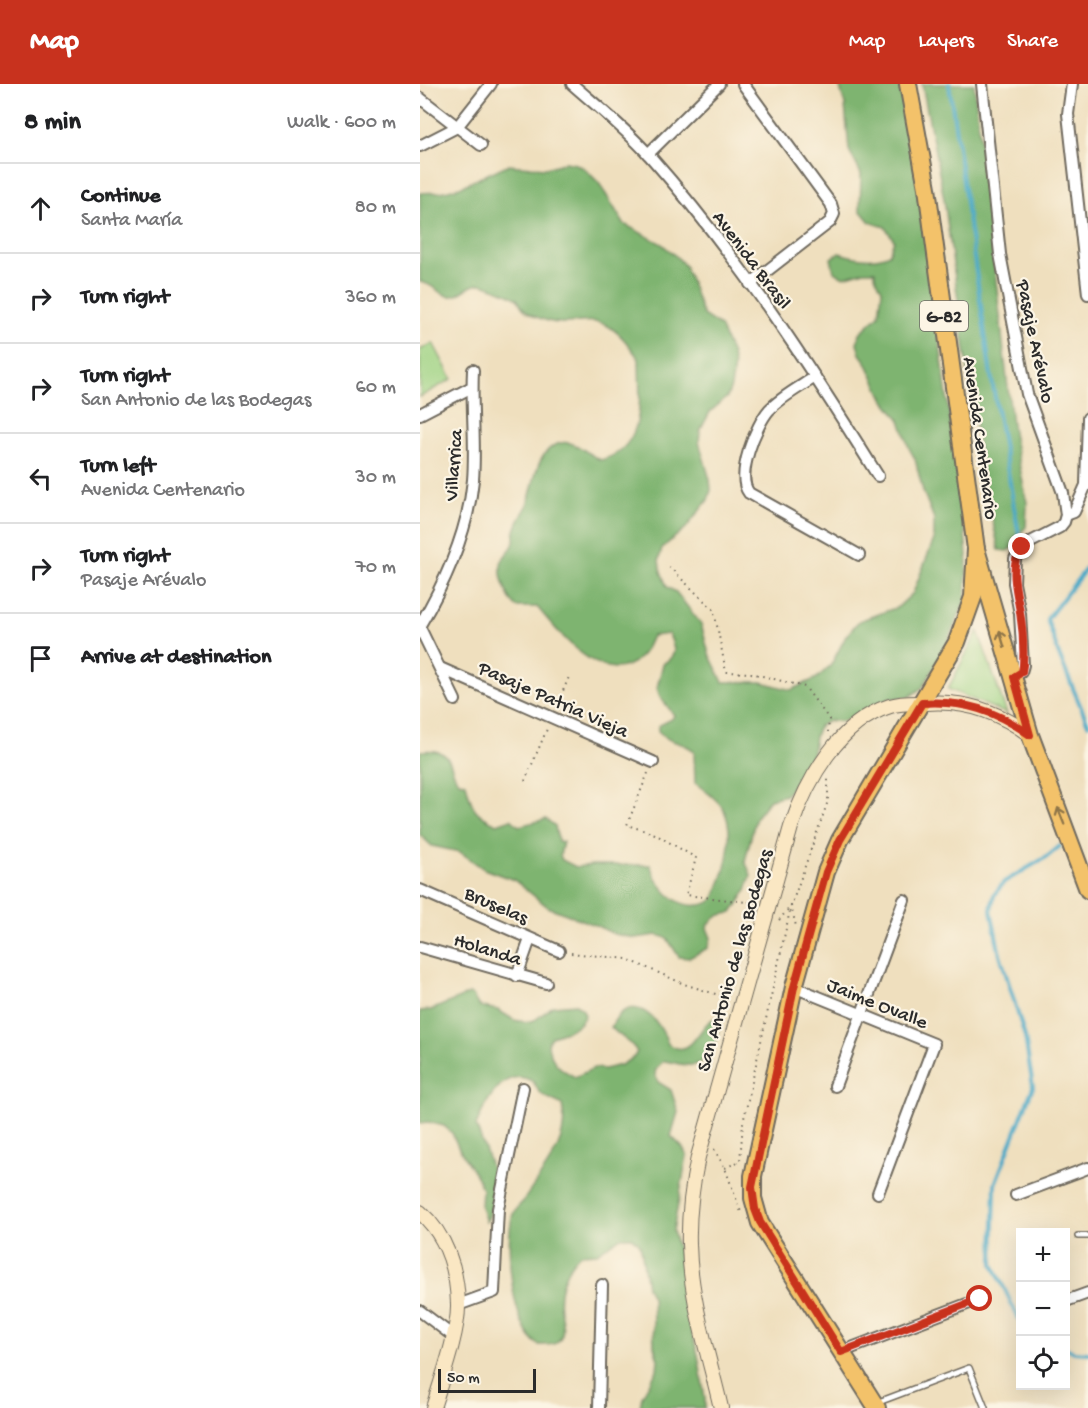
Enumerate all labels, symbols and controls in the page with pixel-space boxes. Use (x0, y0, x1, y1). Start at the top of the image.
text: Map (30, 26, 79, 59)
text: Map (849, 30, 885, 55)
text: Layers (918, 30, 974, 55)
text: Share (1007, 30, 1058, 55)
text: 8 min (24, 108, 81, 139)
text: Walk · 600 m (287, 112, 396, 135)
text: Continue (81, 184, 161, 210)
icon: ahead (24, 192, 57, 225)
text: 80 m (355, 197, 396, 220)
street label: Avenida Brasil (706, 208, 795, 315)
text: Santa María (81, 210, 182, 233)
street label: Pasaje Arévalo (1009, 277, 1058, 405)
icon: right (24, 282, 57, 315)
text: Turn right (81, 285, 169, 311)
text: 360 m (345, 287, 396, 310)
road number: G-82 (920, 301, 968, 331)
street label: Avenida Centenario (956, 356, 1001, 521)
text: Turn right (81, 364, 169, 390)
icon: right (24, 372, 57, 405)
text: 60 m (356, 377, 396, 400)
text: San Antonio de las Bodegas (81, 390, 311, 413)
street label: Villarrica (441, 428, 470, 503)
text: Turn left (81, 454, 155, 480)
icon: left (24, 462, 57, 495)
text: 30 m (355, 467, 396, 490)
text: Avenida Centenario (81, 480, 245, 503)
route end (1008, 533, 1034, 559)
text: Turn right (81, 544, 169, 570)
icon: right (24, 552, 57, 585)
text: 70 m (355, 557, 396, 580)
text: Pasaje Arévalo (81, 570, 206, 593)
one-way arrow (996, 630, 1007, 649)
icon: arrive (24, 642, 57, 675)
text: Arrive at destination (81, 645, 271, 671)
street label: Pasaje Patria Vieja (473, 657, 632, 745)
one-way arrow (1054, 807, 1065, 825)
street label: San Antonio de las Bodegas (694, 846, 779, 1075)
street label: Bruselas (459, 883, 532, 932)
street label: Holanda (450, 930, 524, 973)
street label: Jaime Ovalle (823, 975, 931, 1036)
map controls (1016, 1228, 1070, 1390)
button: + (1016, 1228, 1070, 1282)
button: − (1016, 1282, 1070, 1336)
route start (966, 1285, 992, 1311)
button: locate (1016, 1336, 1070, 1390)
scale bar (438, 1366, 536, 1394)
text: 50 m (447, 1370, 480, 1389)

